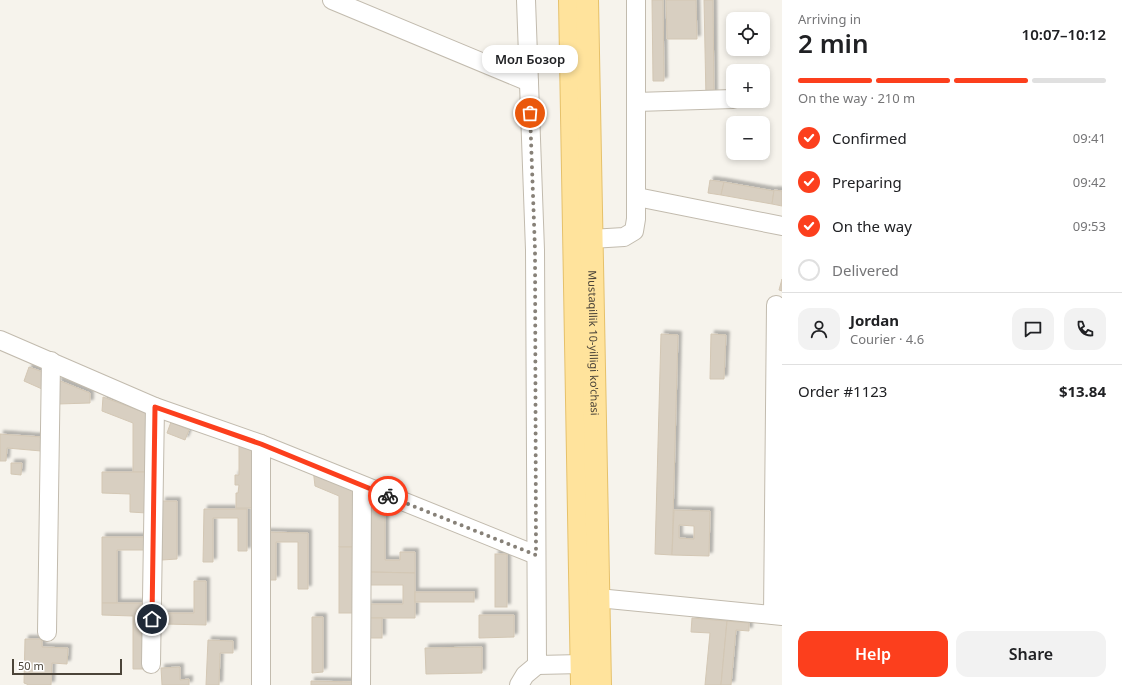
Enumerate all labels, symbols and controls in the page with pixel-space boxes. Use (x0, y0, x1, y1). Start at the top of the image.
text: Arriving in (798, 10, 861, 28)
map controls (726, 12, 770, 160)
button: locate (726, 12, 770, 56)
text: 10:07–10:12 (1022, 24, 1106, 44)
text: 2 min (798, 25, 869, 61)
callout: Мол Бозор (482, 45, 578, 73)
text: Мол Бозор (495, 50, 565, 68)
button: + (726, 64, 770, 108)
text: On the way · 210 m (798, 89, 915, 107)
pin (513, 96, 547, 130)
icon: bag (519, 102, 541, 124)
button: − (726, 116, 770, 160)
icon: check (798, 127, 820, 149)
text: Confirmed (832, 128, 907, 148)
text: 09:41 (1073, 129, 1106, 147)
icon: check (798, 171, 820, 193)
text: Preparing (832, 172, 902, 192)
text: 09:42 (1073, 173, 1106, 191)
icon: check (798, 215, 820, 237)
text: On the way (832, 216, 912, 236)
text: 09:53 (1073, 217, 1106, 235)
text: Delivered (832, 260, 899, 280)
street label: Mustaqillik 10-yilligi ko'chasi (585, 270, 603, 416)
button: person (798, 308, 840, 350)
button: chat (1012, 308, 1054, 350)
button: phone (1064, 308, 1106, 350)
text: Jordan (850, 310, 899, 330)
text: Courier · 4.6 (850, 330, 924, 348)
text: Order #1123 (798, 381, 887, 401)
text: $13.84 (1059, 381, 1106, 401)
courier (368, 476, 408, 516)
icon: bike (377, 485, 399, 507)
pin (135, 602, 169, 636)
icon: home (141, 608, 163, 630)
button: Help (798, 631, 948, 677)
button: Share (956, 631, 1106, 677)
scale bar (12, 657, 122, 676)
text: 50 m (18, 658, 44, 673)

